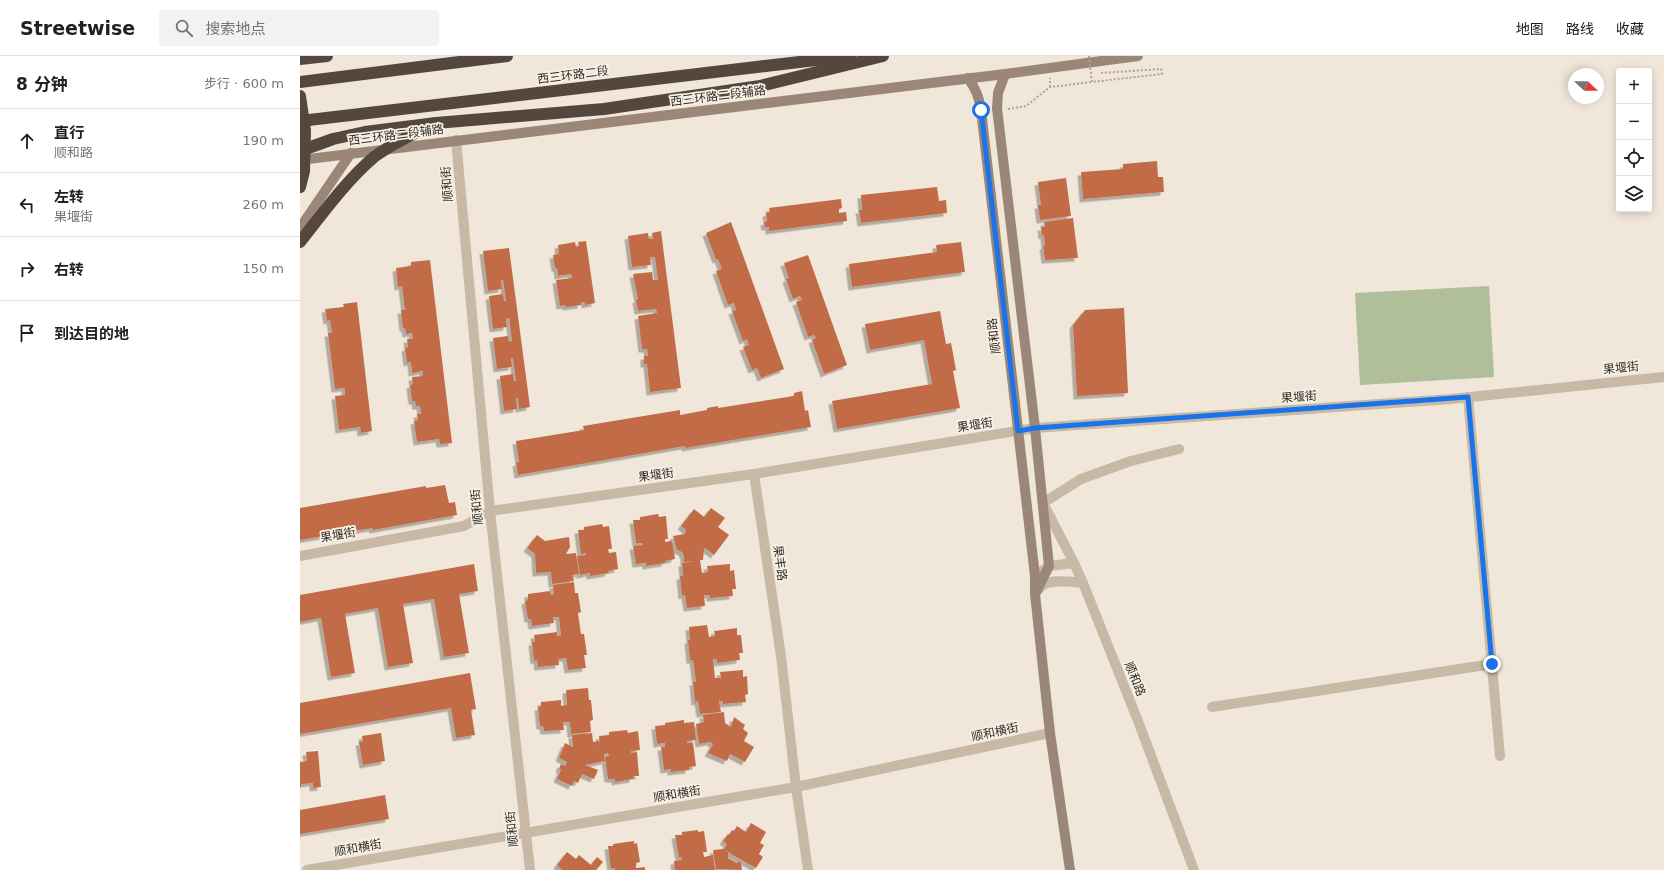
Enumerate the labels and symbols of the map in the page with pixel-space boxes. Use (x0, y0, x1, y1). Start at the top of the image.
street label: 西三环路二段 (536, 64, 610, 86)
north arrow (1568, 68, 1604, 104)
street label: 西三环路二段辅路 (669, 83, 767, 109)
route start (972, 101, 990, 119)
street label: 西三环路二段辅路 (347, 122, 445, 148)
street label: 顺和街 (438, 165, 456, 203)
street label: 顺和路 (985, 317, 1003, 355)
street label: 果堰街 (1602, 359, 1640, 377)
street label: 果堰街 (1281, 389, 1317, 405)
street label: 果堰街 (956, 415, 994, 435)
street label: 果堰街 (637, 466, 675, 484)
street label: 顺和街 (468, 488, 486, 526)
street label: 果堰街 (319, 525, 357, 545)
street label: 果丰路 (771, 544, 789, 582)
route end (1483, 655, 1501, 673)
street label: 顺和路 (1122, 660, 1148, 698)
street label: 顺和横街 (970, 720, 1020, 744)
street label: 顺和横街 (652, 783, 702, 805)
street label: 顺和街 (503, 810, 521, 848)
street label: 顺和横街 (333, 837, 383, 859)

